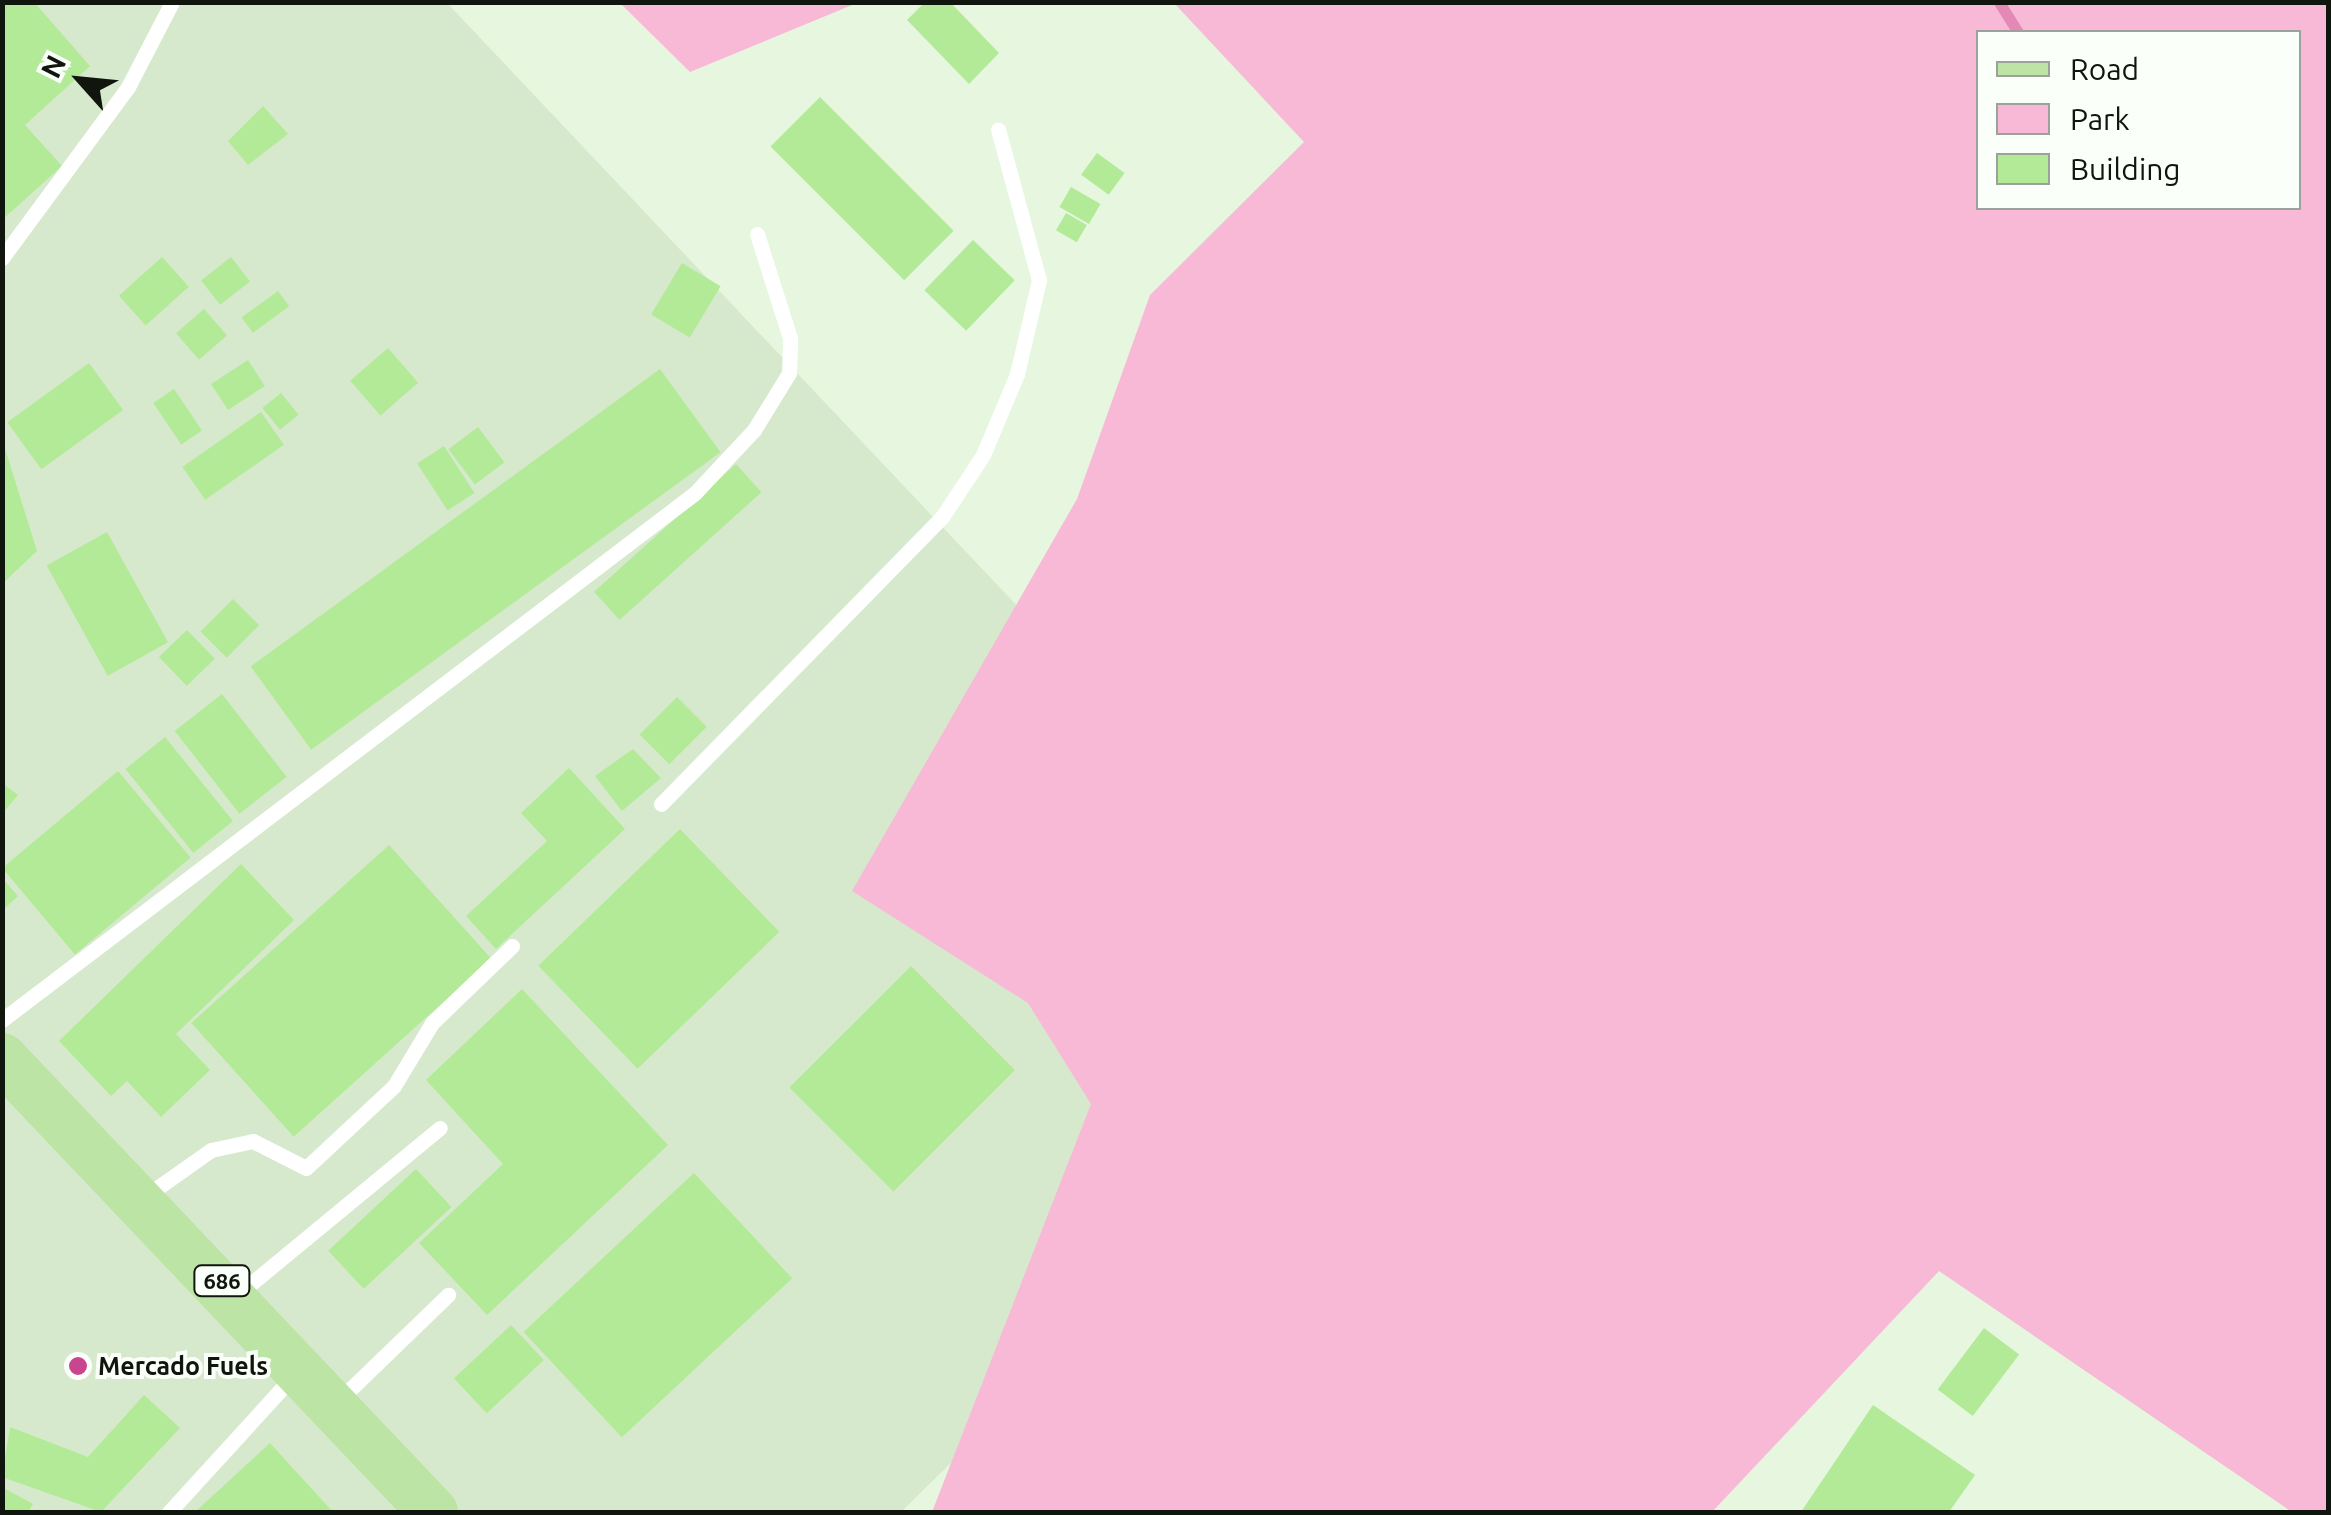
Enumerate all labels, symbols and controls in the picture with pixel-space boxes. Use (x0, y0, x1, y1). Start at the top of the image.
north arrow (30, 30, 130, 130)
legend (1976, 30, 2301, 210)
text: N (34, 50, 71, 83)
text: Road (2070, 52, 2139, 86)
text: Park (2070, 102, 2130, 136)
text: Building (2070, 152, 2181, 186)
road number: 686 (192, 1264, 252, 1298)
place label: Mercado Fuels (98, 1351, 268, 1381)
marker: Mercado Fuels (67, 1355, 89, 1377)

